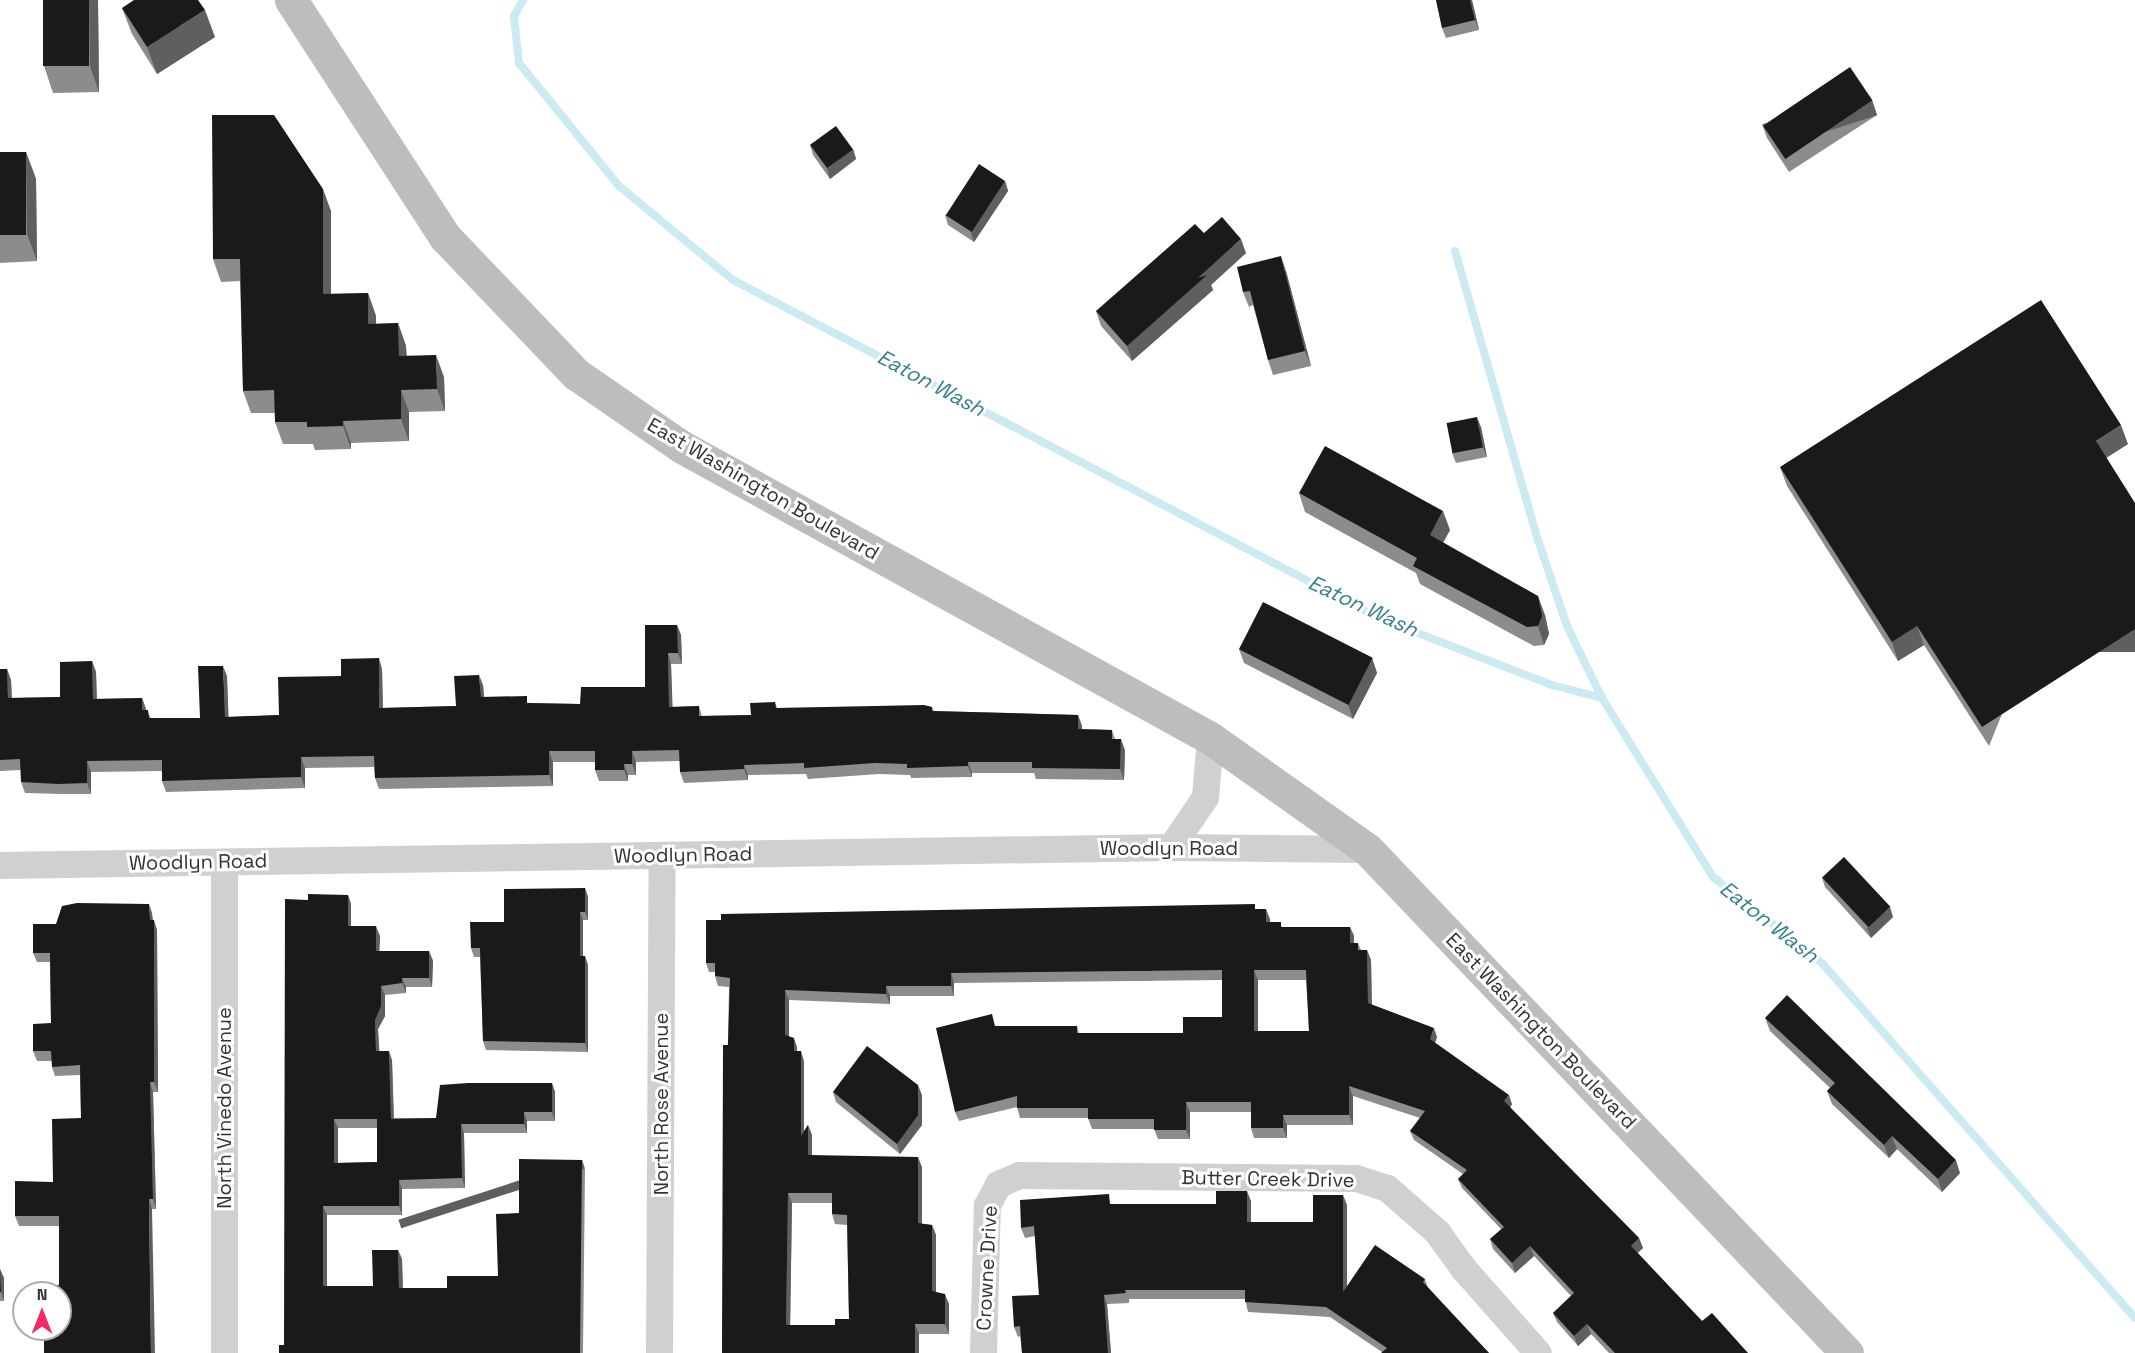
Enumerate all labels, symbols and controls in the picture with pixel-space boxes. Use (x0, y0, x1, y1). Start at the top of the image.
water label: Eaton Wash (873, 344, 989, 422)
street label: East Washington Boulevard (643, 413, 883, 565)
water label: Eaton Wash (1304, 570, 1422, 642)
street label: Woodlyn Road (1100, 836, 1238, 860)
street label: Woodlyn Road (614, 842, 752, 868)
street label: Woodlyn Road (129, 849, 267, 875)
water label: Eaton Wash (1715, 876, 1823, 968)
street label: East Washington Boulevard (1441, 928, 1641, 1134)
street label: North Vinedo Avenue (212, 1007, 236, 1209)
street label: North Rose Avenue (649, 1013, 673, 1195)
street label: Butter Creek Drive (1181, 1165, 1355, 1193)
street label: Crowne Drive (972, 1205, 1002, 1331)
north arrow (12, 1281, 72, 1341)
text: N (37, 1284, 47, 1305)

